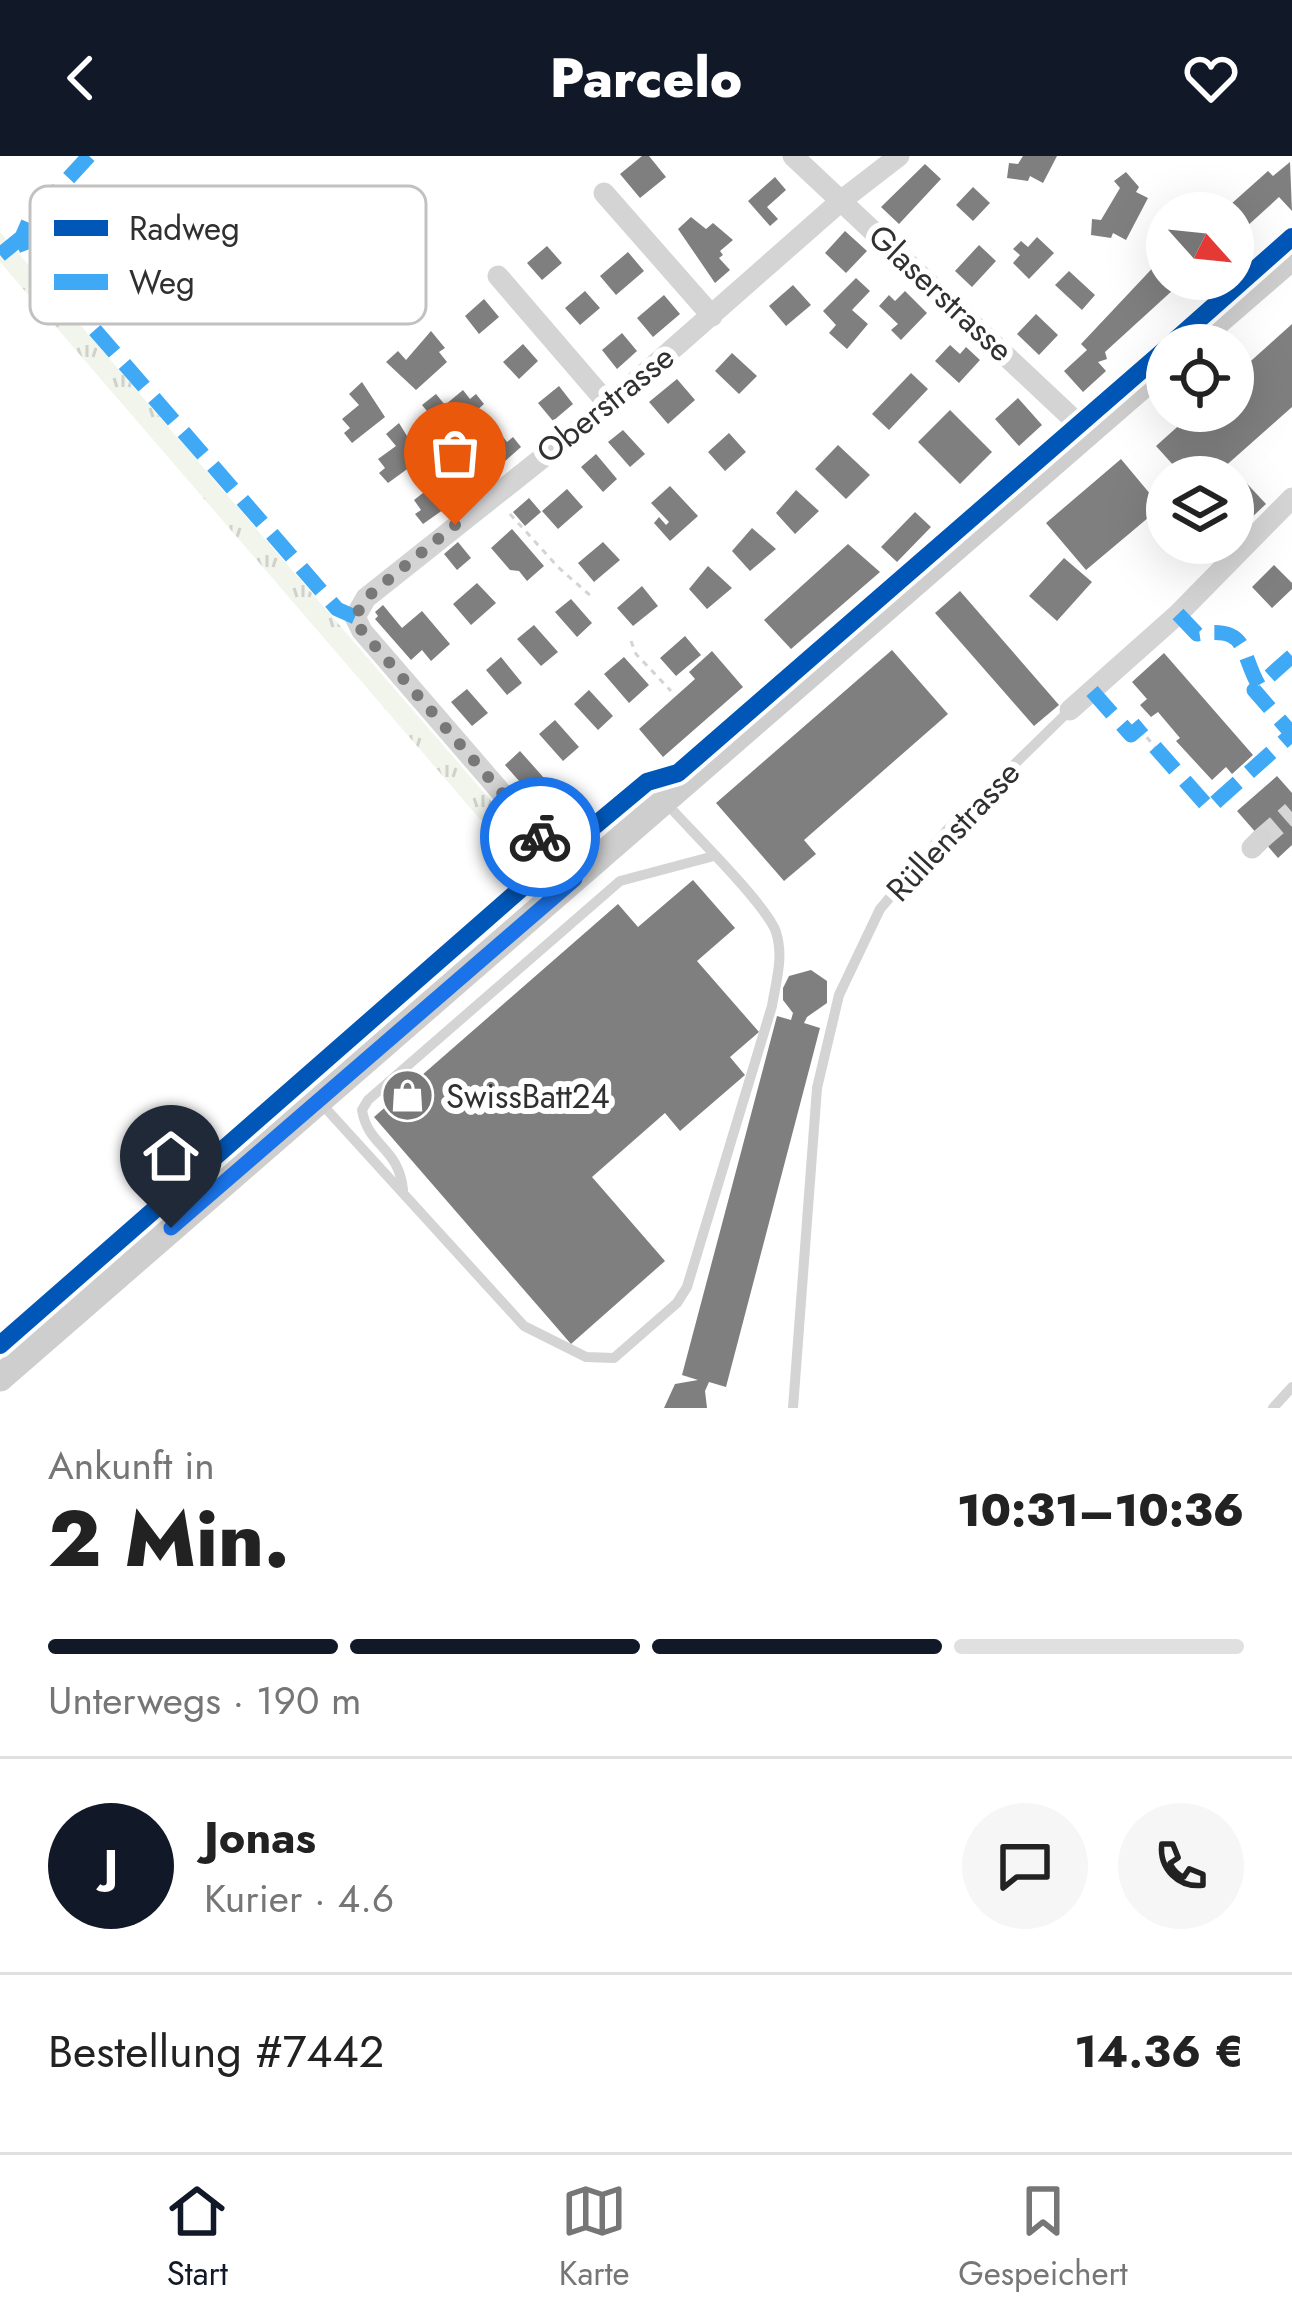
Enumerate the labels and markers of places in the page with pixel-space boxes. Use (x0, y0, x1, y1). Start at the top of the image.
pin (404, 402, 506, 525)
shop icon: SwissBatt24 (379, 1068, 435, 1124)
place label: SwissBatt24 (446, 1073, 610, 1120)
pin (120, 1105, 222, 1228)

